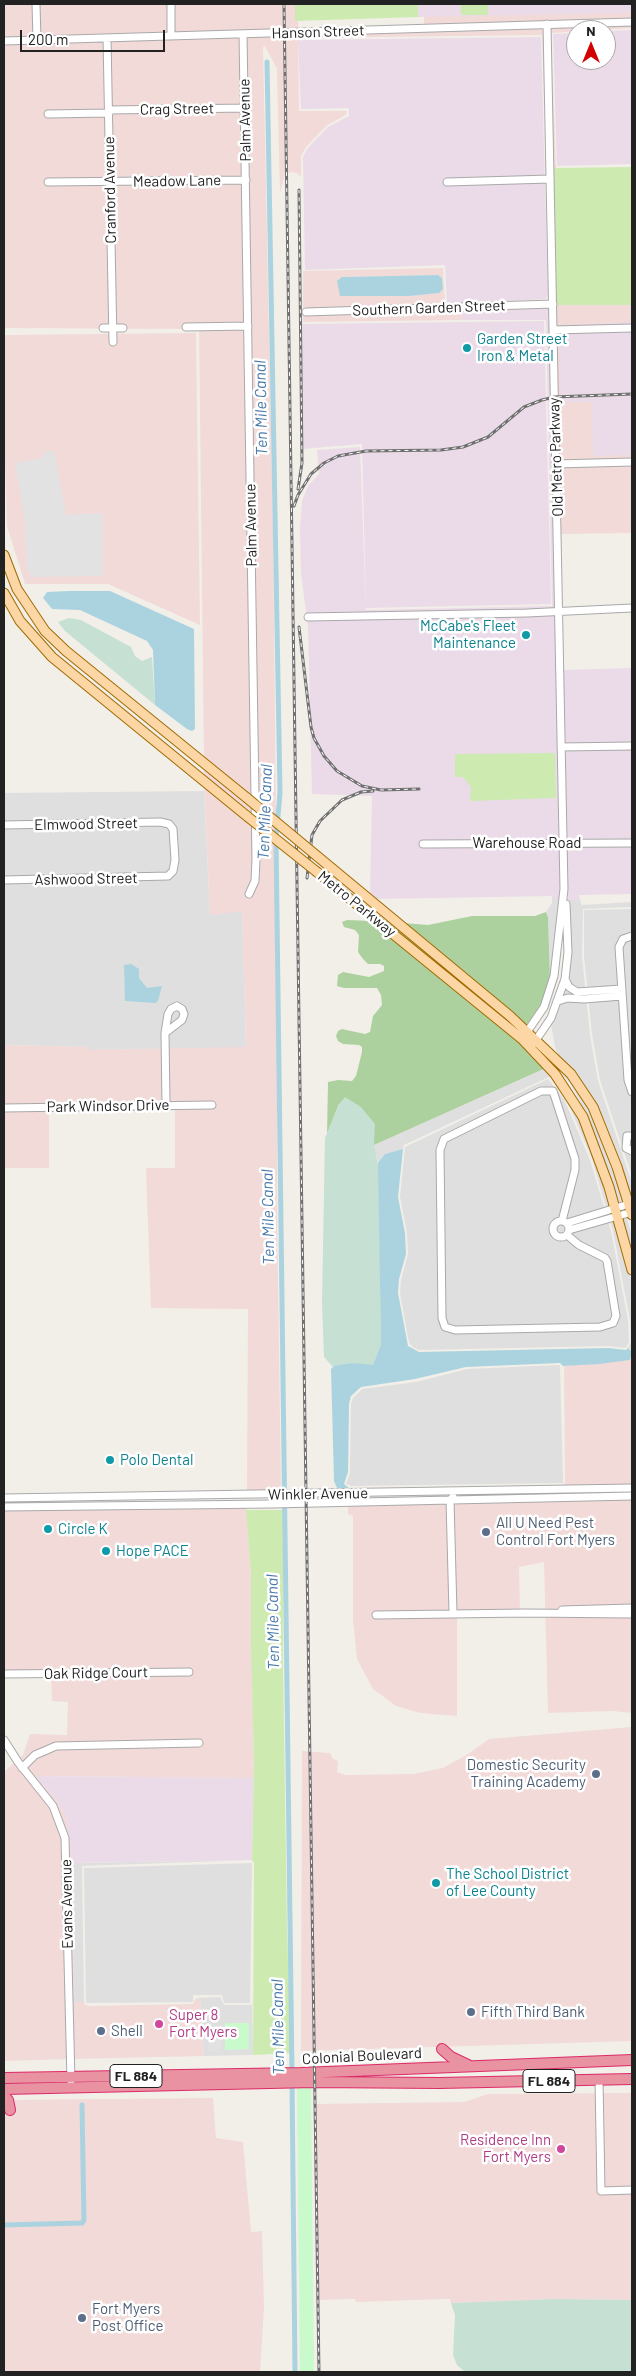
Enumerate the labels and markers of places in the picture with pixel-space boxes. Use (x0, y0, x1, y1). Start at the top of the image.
place label: Garden Street Iron & Metal (477, 330, 567, 365)
marker: Garden Street Iron & Metal (461, 342, 473, 354)
place label: McCabe's Fleet Maintenance (420, 617, 516, 652)
marker: McCabe's Fleet Maintenance (520, 629, 532, 641)
place label: Polo Dental (120, 1451, 193, 1469)
marker: Polo Dental (104, 1454, 116, 1466)
place label: All U Need Pest Control Fort Myers (496, 1514, 615, 1549)
place label: Circle K (58, 1520, 108, 1538)
marker: Circle K (42, 1523, 54, 1535)
marker: All U Need Pest Control Fort Myers (480, 1526, 492, 1538)
place label: Hope PACE (116, 1542, 189, 1560)
marker: Hope PACE (100, 1545, 112, 1557)
place label: Domestic Security Training Academy (467, 1756, 586, 1791)
marker: Domestic Security Training Academy (590, 1768, 602, 1780)
place label: The School District of Lee County (446, 1865, 569, 1900)
marker: The School District of Lee County (430, 1877, 442, 1889)
place label: Fifth Third Bank (481, 2003, 585, 2021)
place label: Super 8 Fort Myers (169, 2006, 237, 2041)
marker: Fifth Third Bank (465, 2006, 477, 2018)
marker: Super 8 Fort Myers (153, 2018, 165, 2030)
place label: Shell (111, 2022, 143, 2040)
marker: Shell (95, 2025, 107, 2037)
place label: Residence Inn Fort Myers (460, 2131, 551, 2166)
marker: Residence Inn Fort Myers (555, 2143, 567, 2155)
place label: Fort Myers Post Office (92, 2300, 164, 2335)
marker: Fort Myers Post Office (76, 2312, 88, 2324)

